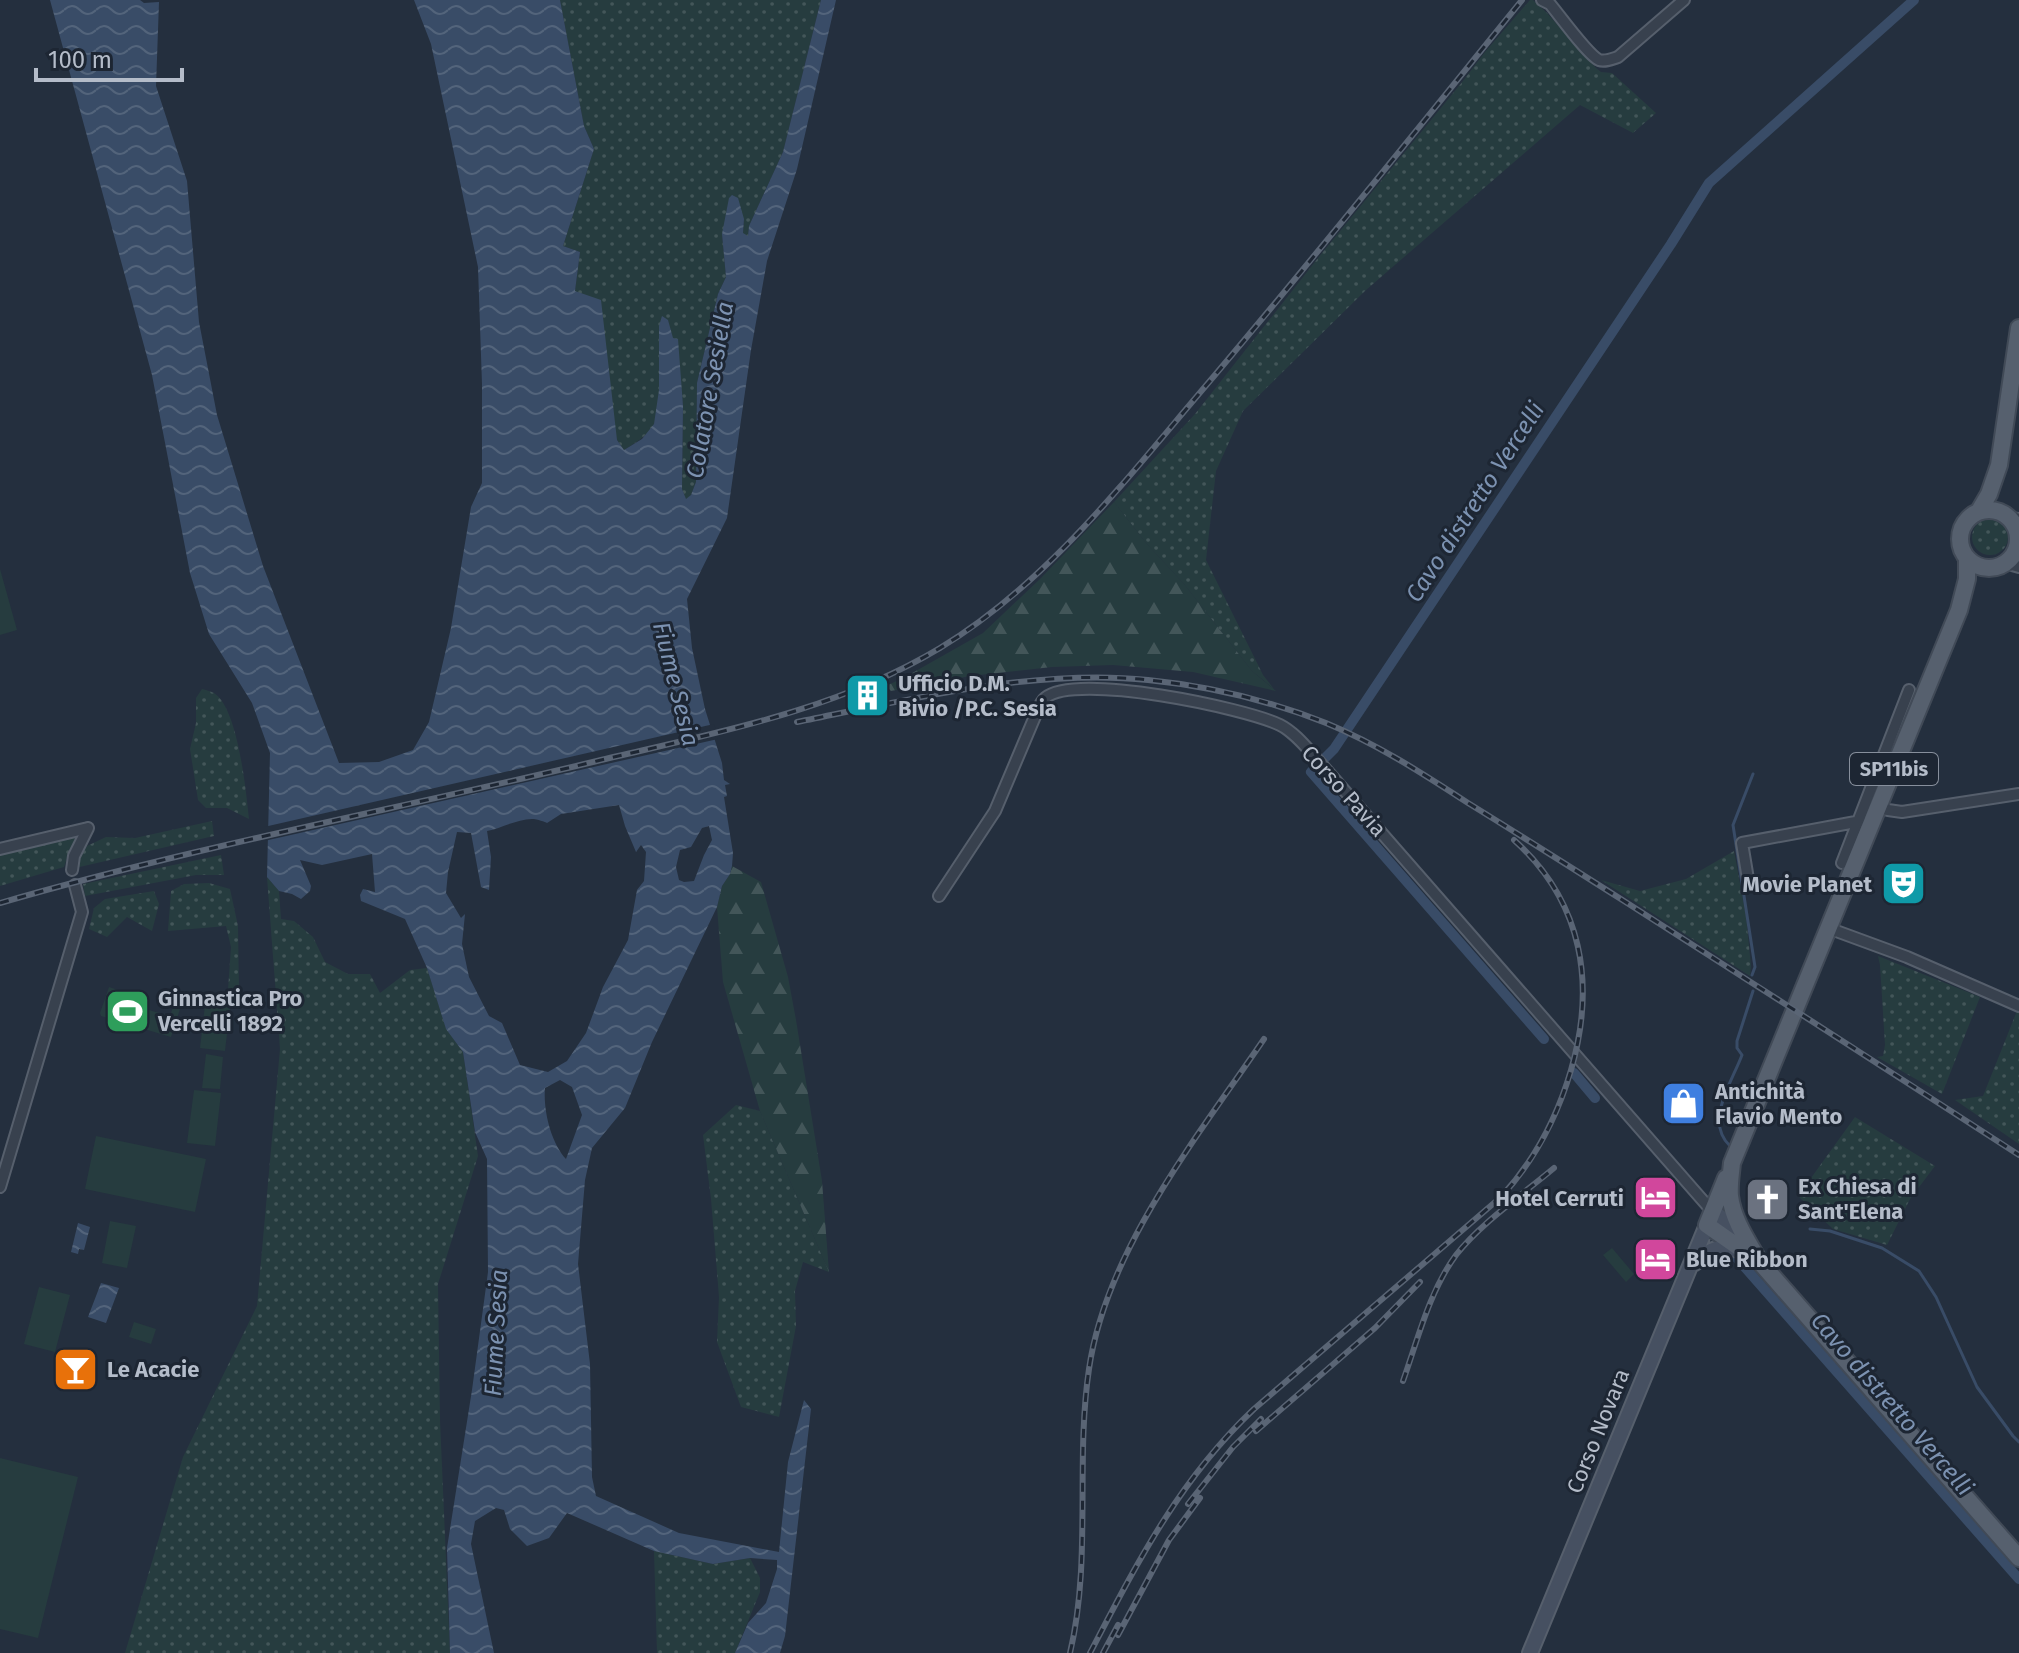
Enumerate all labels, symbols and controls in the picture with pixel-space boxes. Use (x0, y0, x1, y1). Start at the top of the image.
scale bar (36, 32, 182, 82)
text: 100 m (48, 46, 112, 74)
water label: Colatore Sesiella (681, 299, 739, 481)
water label: Cavo distretto Vercelli (1400, 396, 1550, 607)
water label: Fiume Sesia (647, 619, 705, 749)
place label: Ufficio D.M. Bivio /P.C. Sesia (898, 670, 1057, 722)
building icon: Ufficio D.M. Bivio /P.C. Sesia (843, 672, 891, 720)
street label: Corso Pavia (1296, 740, 1392, 842)
road number: SP11bis (1850, 753, 1938, 785)
theatre icon: Movie Planet (1879, 860, 1927, 908)
place label: Movie Planet (1742, 871, 1873, 898)
place label: Ginnastica Pro Vercelli 1892 (157, 985, 302, 1037)
sports icon: Ginnastica Pro Vercelli 1892 (103, 987, 151, 1035)
place label: Antichità Flavio Mento (1714, 1078, 1842, 1130)
shop icon: Antichità Flavio Mento (1660, 1080, 1708, 1128)
place label: Ex Chiesa di Sant'Elena (1798, 1173, 1917, 1225)
hotel icon: Hotel Cerruti (1631, 1174, 1679, 1222)
church icon: Ex Chiesa di Sant'Elena (1743, 1175, 1791, 1223)
place label: Hotel Cerruti (1495, 1185, 1624, 1212)
hotel icon: Blue Ribbon (1631, 1235, 1679, 1283)
place label: Blue Ribbon (1686, 1246, 1808, 1273)
water label: Fiume Sesia (479, 1269, 513, 1397)
water label: Cavo distretto Vercelli (1805, 1307, 1979, 1501)
bar icon: Le Acacie (52, 1345, 100, 1393)
place label: Le Acacie (107, 1356, 199, 1383)
street label: Corso Novara (1561, 1365, 1635, 1497)

